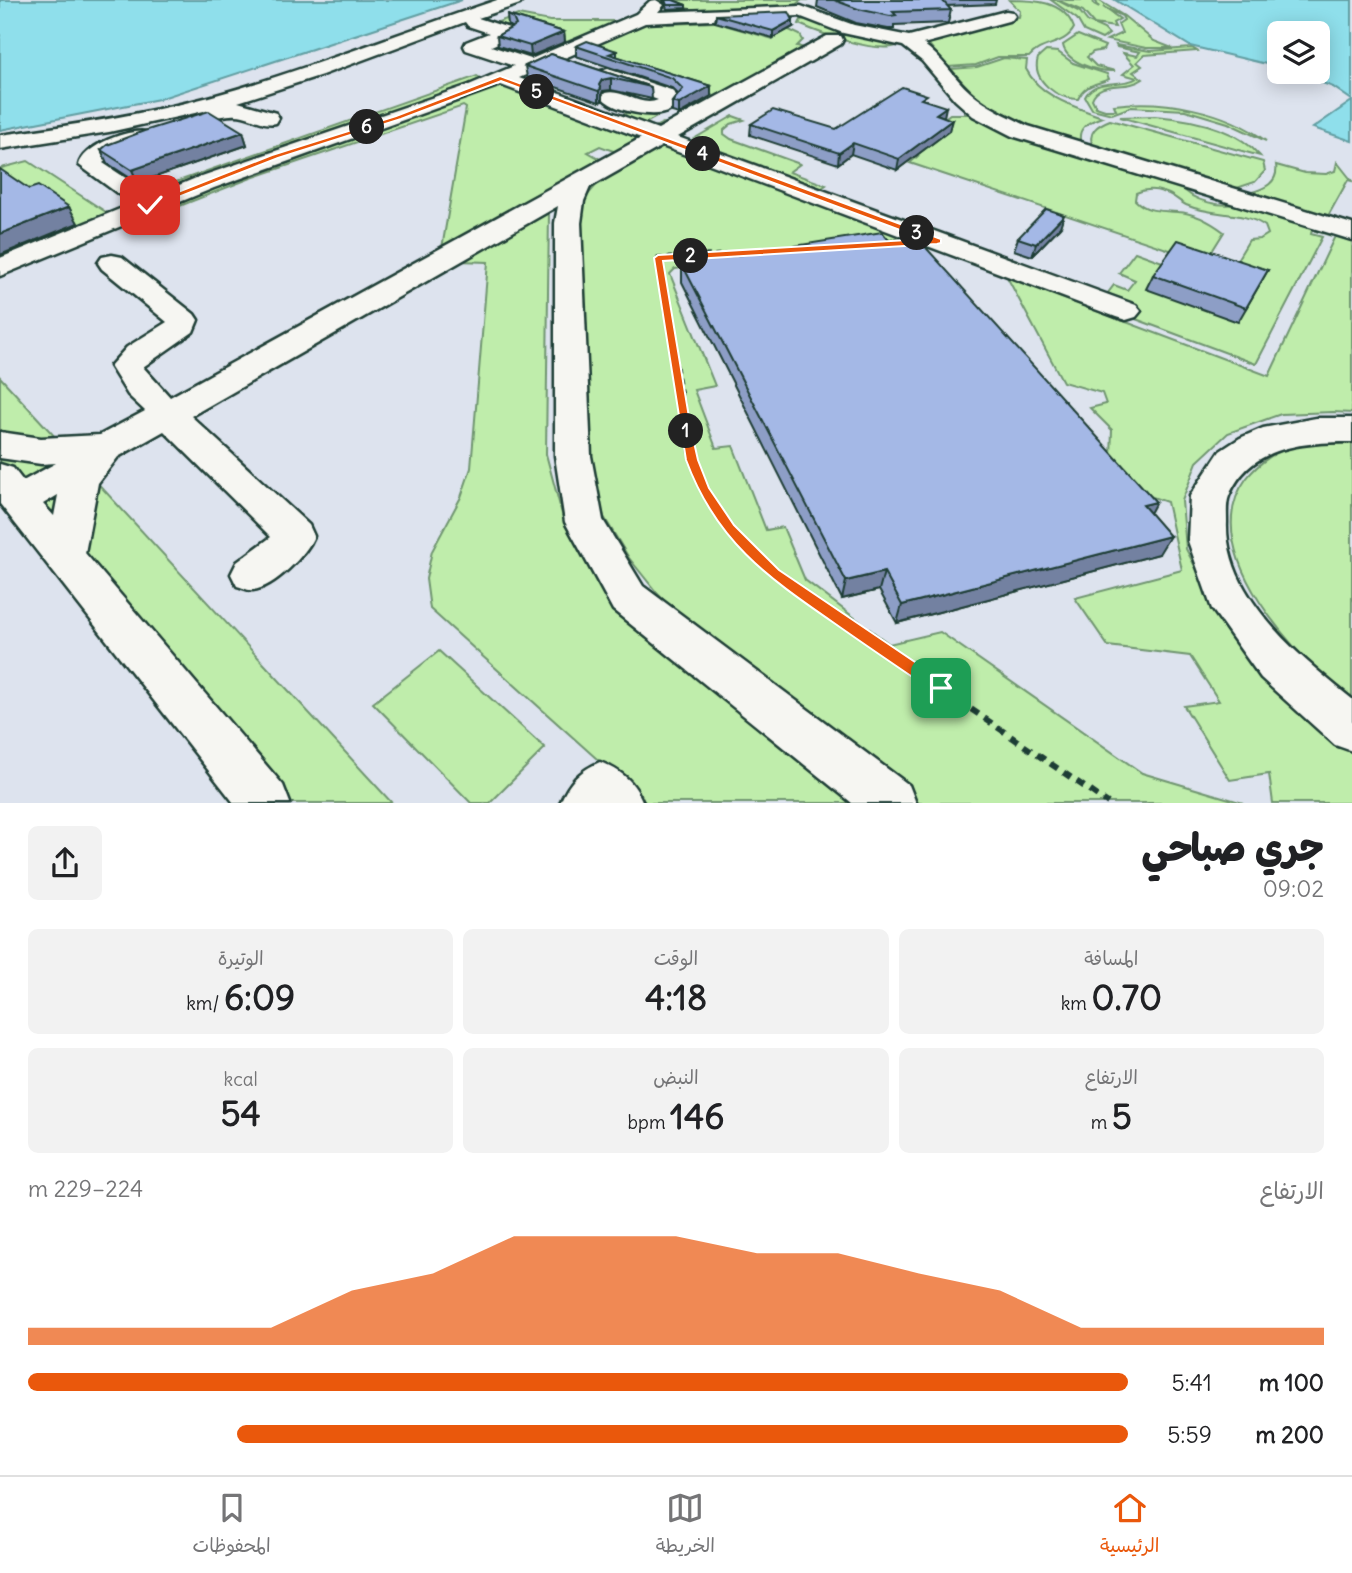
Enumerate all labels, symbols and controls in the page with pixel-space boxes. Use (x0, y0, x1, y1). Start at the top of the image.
map controls (1267, 21, 1330, 84)
button: layers (1267, 21, 1330, 84)
pin: 5 (520, 74, 554, 110)
text: 5 (531, 79, 542, 103)
pin: 6 (350, 110, 384, 144)
text: 6 (361, 114, 372, 138)
pin: 4 (686, 136, 720, 172)
text: 4 (697, 141, 708, 165)
pin (120, 175, 180, 235)
icon: check (131, 186, 169, 224)
pin: 3 (900, 216, 934, 250)
text: 3 (911, 220, 922, 244)
pin: 2 (674, 238, 708, 274)
text: 2 (685, 243, 696, 267)
pin: 1 (668, 414, 704, 448)
text: 1 (682, 418, 689, 442)
pin (911, 658, 971, 718)
icon: arrive (922, 669, 960, 707)
text: جري صباحي (1142, 824, 1324, 871)
button: share (28, 826, 102, 900)
text: 09:02 (1263, 874, 1324, 903)
text: الوتيرة (218, 946, 264, 970)
text: الوقت (654, 946, 698, 970)
text: المسافة (1084, 946, 1138, 970)
text: 6:09 (224, 975, 295, 1019)
text: 4:18 (645, 975, 707, 1019)
text: 0.70 (1092, 975, 1162, 1019)
text: /km (186, 991, 224, 1015)
text: km (1061, 991, 1092, 1015)
text: النبض (653, 1065, 699, 1089)
text: الارتفاع (1085, 1065, 1138, 1089)
text: kcal (224, 1067, 258, 1091)
text: 54 (220, 1091, 261, 1135)
text: 146 (670, 1094, 724, 1138)
text: 5 (1112, 1094, 1132, 1138)
text: bpm (628, 1110, 670, 1134)
text: m (1091, 1110, 1112, 1134)
text: 224–229 m (28, 1174, 143, 1203)
text: الارتفاع (1260, 1176, 1324, 1205)
text: 5:41 (1171, 1368, 1212, 1397)
text: 100 m (1259, 1368, 1324, 1397)
text: 5:59 (1167, 1420, 1212, 1449)
text: 200 m (1255, 1420, 1324, 1449)
tab: المحفوظات (192, 1489, 271, 1562)
tab: الخريطة (656, 1489, 715, 1562)
tab: الرئيسية (1100, 1489, 1160, 1562)

